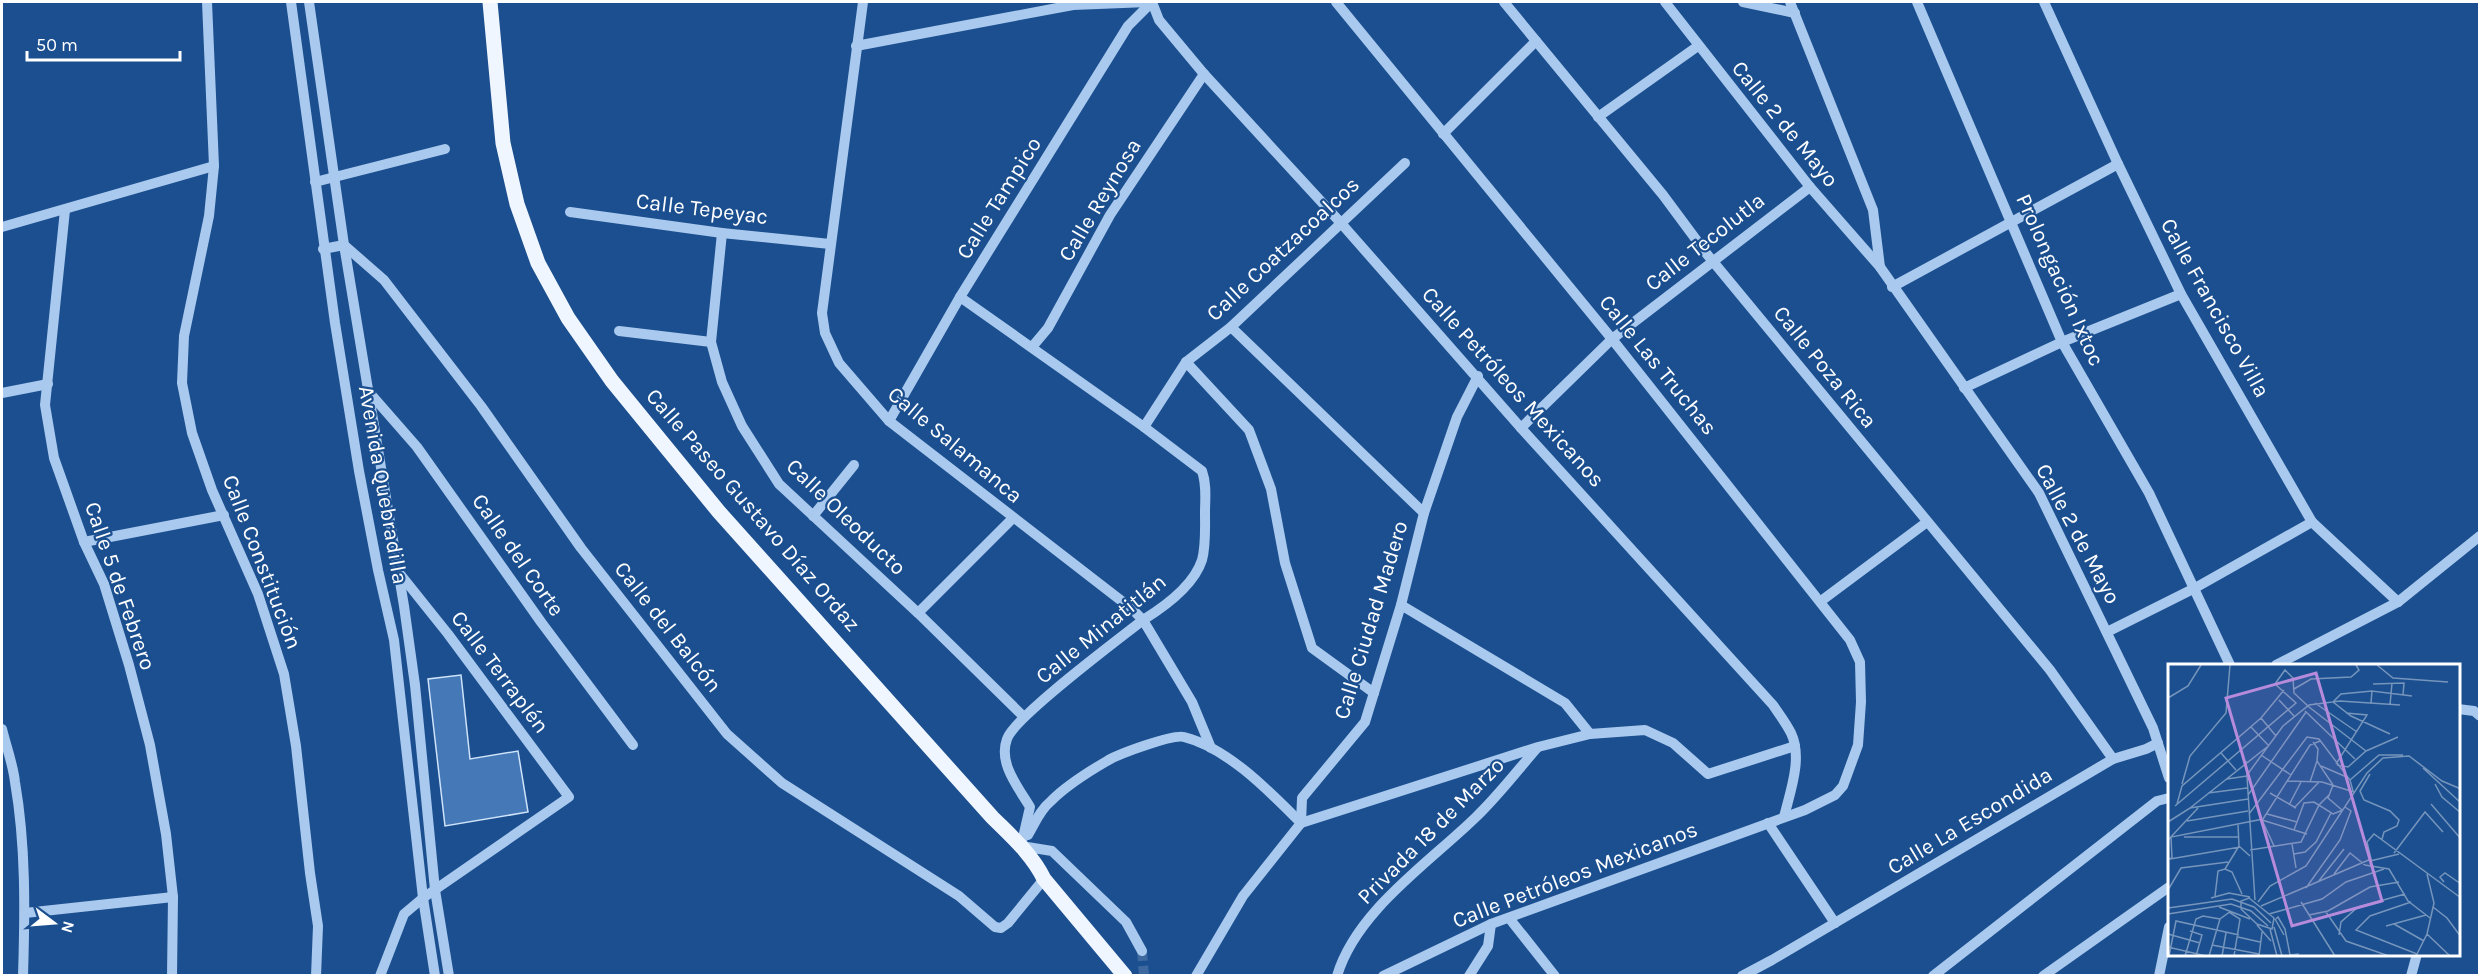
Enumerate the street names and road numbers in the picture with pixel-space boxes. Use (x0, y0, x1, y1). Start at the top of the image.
street label: Calle 2 de Mayo (1726, 56, 1844, 192)
street label: Calle Tampico (951, 132, 1047, 264)
street label: Calle Reynosa (1053, 134, 1147, 266)
street label: Calle Coatzacoalcos (1201, 171, 1365, 327)
street label: Calle Tecolutla (1640, 187, 1770, 297)
street label: Calle Tepeyac (634, 188, 770, 230)
street label: Prolongación Ixtoc (2010, 190, 2110, 370)
street label: Calle Francisco Villa (2155, 214, 2275, 402)
street label: Calle Petróleos Mexicanos (1416, 282, 1610, 492)
street label: Calle Las Truchas (1594, 290, 1722, 440)
street label: Calle Poza Rica (1768, 301, 1882, 433)
street label: Calle Salamanca (882, 381, 1028, 509)
street label: Calle Paseo Gustavo Díaz Ordaz (640, 383, 866, 637)
street label: Avenida Quebradilla (353, 384, 413, 586)
street label: Calle Oleoducto (781, 453, 911, 581)
street label: Calle 2 de Mayo (2030, 459, 2126, 609)
street label: Calle Constitución (217, 471, 307, 653)
street label: Calle del Corte (466, 489, 570, 621)
street label: Calle 5 de Febrero (79, 499, 161, 673)
street label: Calle Ciudad Madero (1328, 518, 1414, 722)
street label: Calle del Balcón (609, 556, 727, 698)
street label: Calle Minatitlán (1031, 569, 1171, 689)
street label: Calle Terraplén (445, 606, 555, 738)
street label: Privada 18 de Marzo (1352, 752, 1510, 910)
street label: Calle La Escondida (1883, 762, 2057, 880)
street label: Calle Petróleos Mexicanos (1449, 816, 1701, 934)

